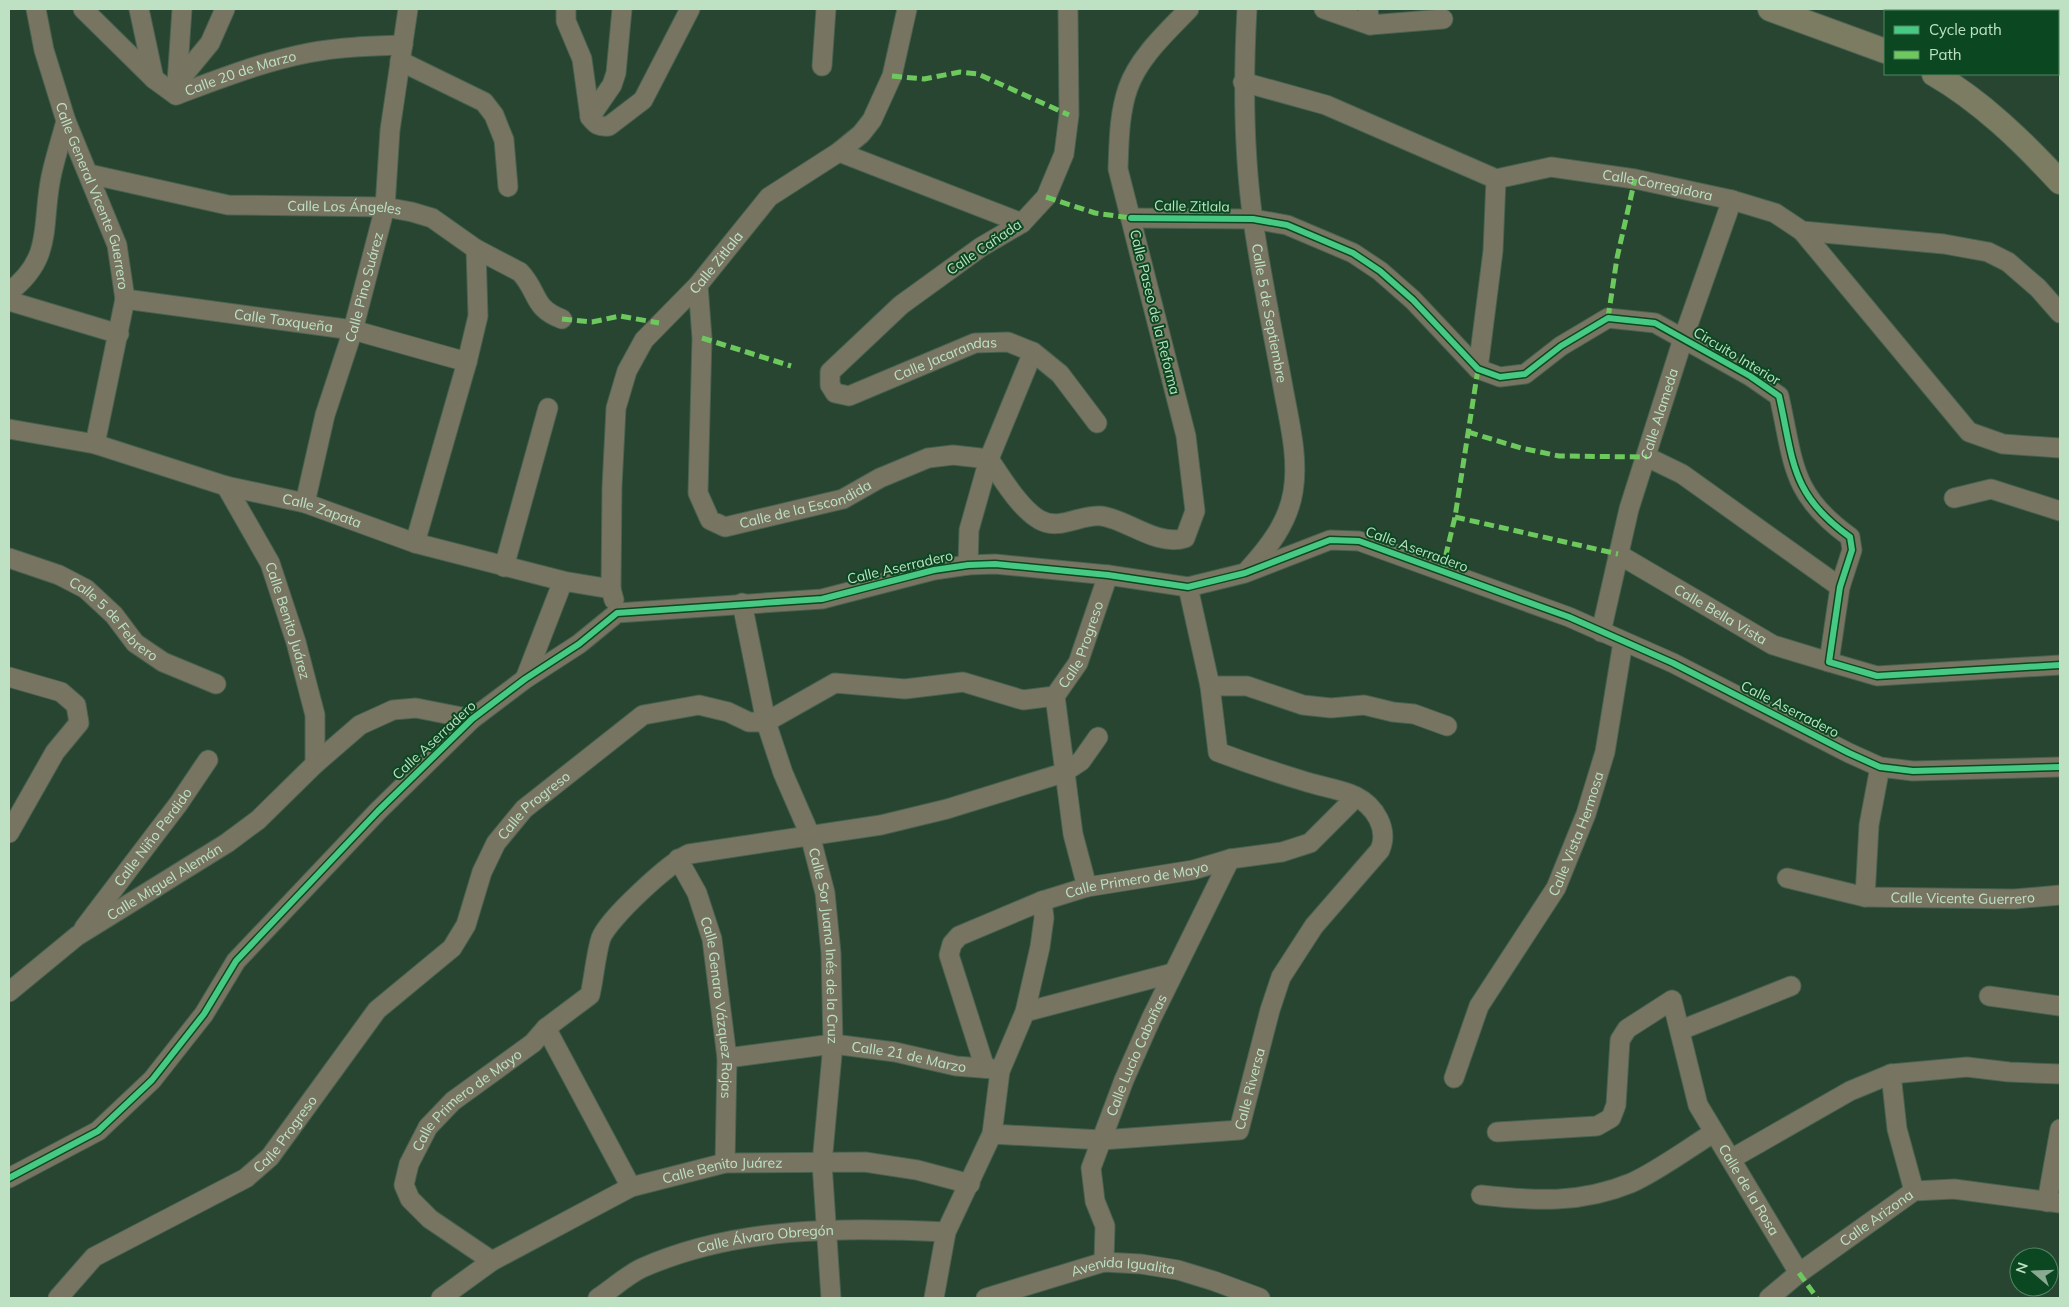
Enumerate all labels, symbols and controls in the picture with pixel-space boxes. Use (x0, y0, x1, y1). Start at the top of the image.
legend (1884, 10, 2059, 75)
text: Cycle path (1929, 20, 2002, 39)
text: Path (1929, 45, 1961, 64)
street label: Calle 20 de Marzo (182, 47, 298, 100)
street label: Calle General Vicente Guerrero (52, 100, 133, 291)
street label: Calle Corregidora (1601, 165, 1715, 205)
street label: Calle Zitlala (1154, 196, 1230, 216)
street label: Calle Los Ángeles (287, 197, 403, 219)
street label: Calle Cañada (943, 215, 1025, 279)
street label: Calle Zitlala (685, 227, 747, 298)
street label: Calle Paseo de la Reforma (1126, 228, 1184, 396)
street label: Calle Pino Suárez (341, 230, 387, 345)
street label: Calle 5 de Septiembre (1248, 242, 1291, 384)
street label: Calle Taxqueña (233, 305, 334, 336)
street label: Circuito Interior (1690, 323, 1785, 390)
street label: Calle Jacarandas (891, 333, 997, 385)
street label: Calle Alameda (1636, 366, 1682, 462)
street label: Calle de la Escondida (737, 476, 875, 532)
street label: Calle Zapata (281, 489, 364, 532)
street label: Calle Aserradero (1363, 522, 1471, 576)
street label: Calle Aserradero (845, 546, 955, 588)
street label: Calle Benito Juárez (261, 560, 314, 681)
street label: Calle 5 de Febrero (66, 573, 162, 665)
street label: Calle Bella Vista (1671, 580, 1770, 649)
street label: Calle Progreso (1054, 599, 1107, 692)
street label: Calle Aserradero (1738, 676, 1842, 742)
street label: Calle Aserradero (388, 697, 480, 783)
street label: Calle Progreso (493, 767, 574, 844)
street label: Calle Vista Hermosa (1544, 769, 1607, 900)
street label: Calle Niño Perdido (110, 784, 196, 890)
street label: Calle Miguel Alemán (103, 839, 225, 924)
street label: Calle Sor Juana Inés de la Cruz (805, 846, 842, 1044)
street label: Calle Primero de Mayo (1063, 857, 1210, 902)
street label: Calle Vicente Guerrero (1890, 888, 2036, 908)
street label: Calle Genaro Vázquez Rojas (696, 914, 736, 1099)
street label: Calle Lucio Cabañas (1102, 991, 1171, 1119)
street label: Calle 21 de Marzo (850, 1037, 967, 1076)
street label: Calle Primero de Mayo (408, 1045, 525, 1154)
street label: Calle Riversa (1230, 1046, 1269, 1132)
street label: Calle Progreso (249, 1092, 321, 1177)
street label: Calle de la Rosa (1715, 1141, 1783, 1239)
street label: Calle Benito Juárez (660, 1154, 783, 1188)
street label: Calle Arizona (1836, 1186, 1917, 1250)
street label: Calle Álvaro Obregón (695, 1221, 834, 1257)
north arrow (2009, 1247, 2059, 1297)
street label: Avenida Igualita (1069, 1253, 1176, 1281)
text: N (2011, 1260, 2032, 1276)

